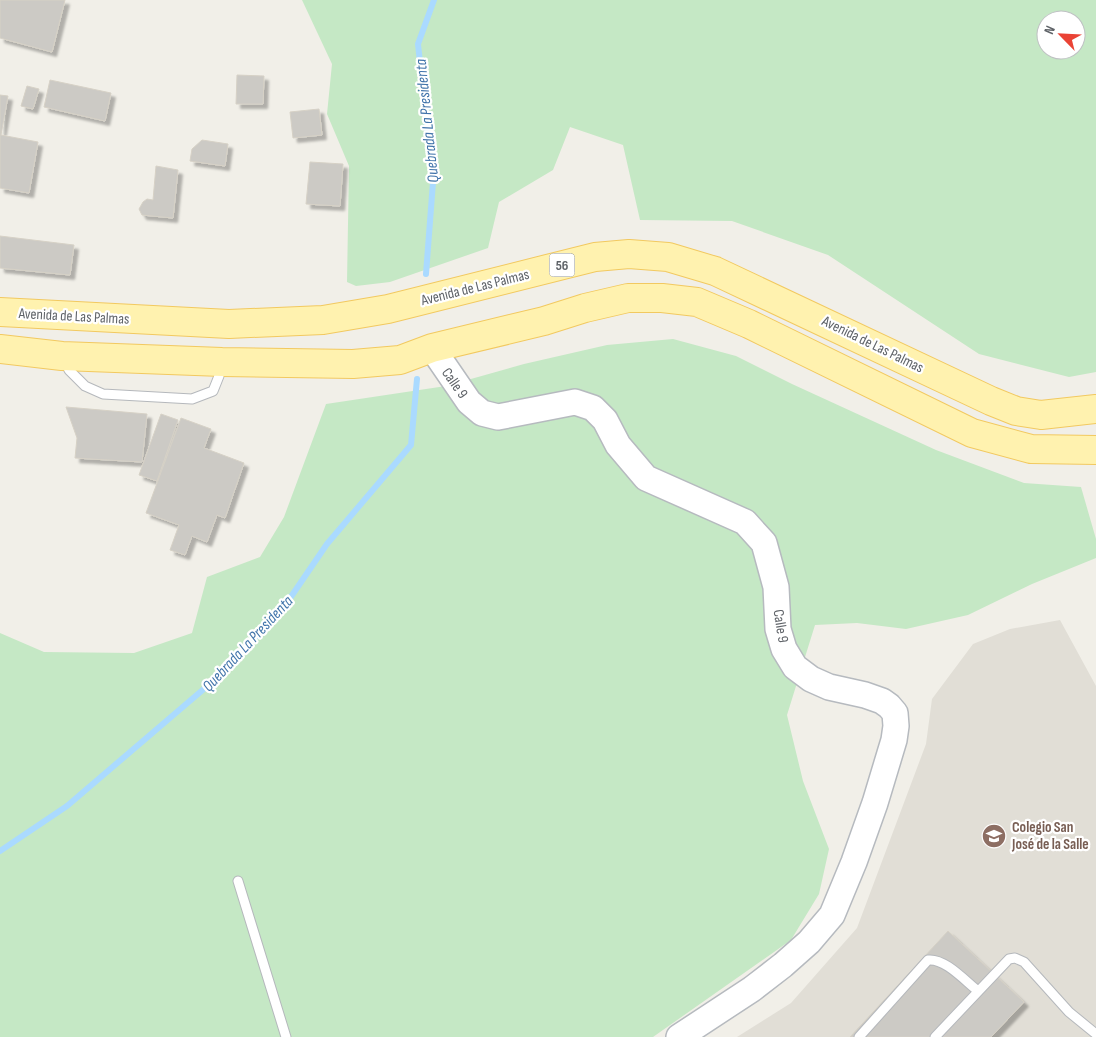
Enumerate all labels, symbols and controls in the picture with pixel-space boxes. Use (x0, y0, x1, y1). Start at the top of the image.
north arrow (1036, 10, 1086, 60)
text: N (1040, 23, 1059, 37)
water label: Quebrada La Presidenta (411, 58, 443, 184)
road number: 56 (550, 254, 574, 276)
street label: Avenida de Las Palmas (418, 265, 531, 310)
street label: Avenida de Las Palmas (17, 304, 130, 329)
street label: Avenida de Las Palmas (818, 311, 927, 377)
street label: Calle 9 (437, 364, 472, 402)
water label: Quebrada La Presidenta (199, 592, 298, 696)
street label: Calle 9 (769, 608, 793, 644)
place label: Colegio San José de la Salle (1011, 818, 1089, 854)
school or university icon: Colegio San José de la Salle (981, 823, 1007, 849)

